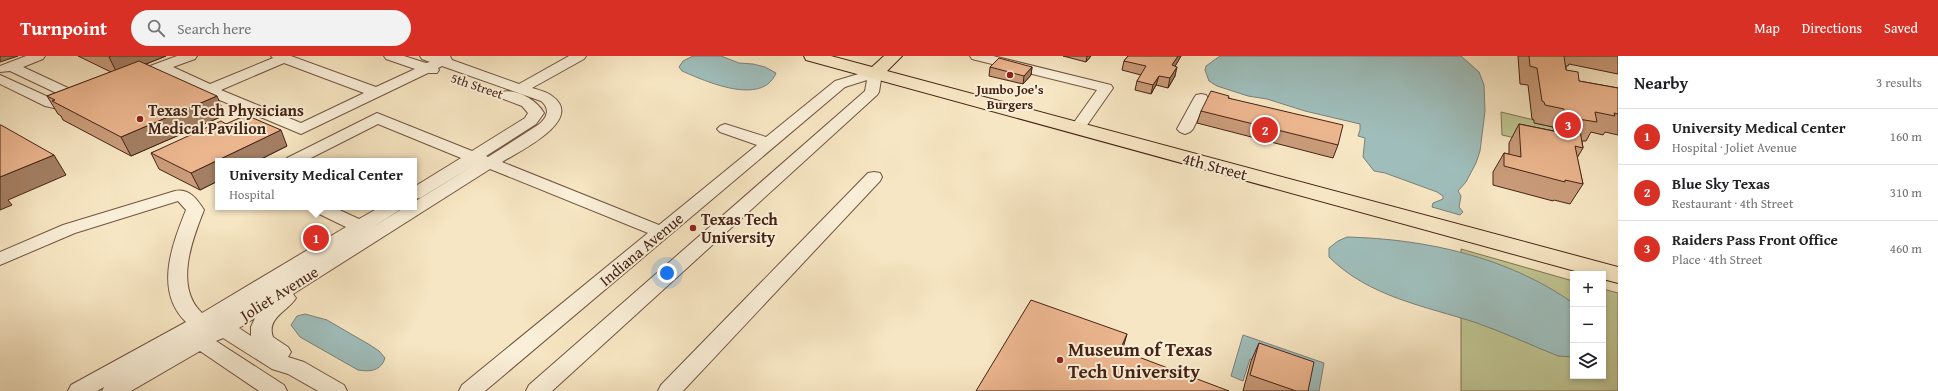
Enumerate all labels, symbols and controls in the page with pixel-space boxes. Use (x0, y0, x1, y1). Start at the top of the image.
search box (131, 10, 411, 46)
text: Turnpoint (20, 14, 107, 42)
icon: search (145, 17, 167, 39)
text: Search here (177, 18, 251, 39)
text: Map (1754, 18, 1780, 38)
text: Directions (1802, 18, 1862, 38)
text: Saved (1884, 18, 1918, 38)
street label: 5th Street (448, 68, 506, 104)
marker: Jumbo Joe's Burgers (1005, 70, 1015, 80)
text: Nearby (1634, 70, 1688, 95)
text: 3 results (1876, 73, 1922, 92)
place label: Jumbo Joe's Burgers (975, 80, 1044, 114)
place label: Texas Tech Physicians Medical Pavilion (148, 98, 304, 140)
pin: 3 (1555, 110, 1581, 140)
marker: Texas Tech Physicians Medical Pavilion (135, 114, 145, 124)
pin: 2 (1252, 115, 1278, 145)
text: University Medical Center (1672, 117, 1846, 138)
text: 1 (1644, 127, 1650, 146)
text: 160 m (1890, 127, 1922, 146)
text: Hospital · Joliet Avenue (1672, 138, 1797, 157)
street label: 4th Street (1180, 146, 1250, 186)
popup (215, 158, 417, 210)
text: University Medical Center (229, 164, 403, 185)
text: Blue Sky Texas (1672, 173, 1770, 194)
text: 2 (1644, 183, 1650, 202)
text: 310 m (1890, 183, 1922, 202)
text: Hospital (229, 185, 275, 204)
text: Restaurant · 4th Street (1672, 194, 1794, 213)
street label: Indiana Avenue (594, 206, 688, 292)
place label: Texas Tech University (701, 207, 778, 249)
pin: 1 (303, 223, 329, 253)
marker: Texas Tech University (688, 223, 698, 233)
text: Raiders Pass Front Office (1672, 229, 1838, 250)
text: 3 (1644, 239, 1650, 258)
text: 460 m (1890, 239, 1922, 258)
text: Place · 4th Street (1672, 250, 1762, 269)
street label: Joliet Avenue (234, 259, 323, 328)
your location (657, 263, 677, 283)
map controls (1570, 271, 1606, 379)
button: + (1570, 271, 1606, 307)
button: − (1570, 307, 1606, 343)
place label: Museum of Texas Tech University (1068, 335, 1212, 385)
button: layers (1570, 343, 1606, 379)
marker: Museum of Texas Tech University (1055, 355, 1065, 365)

